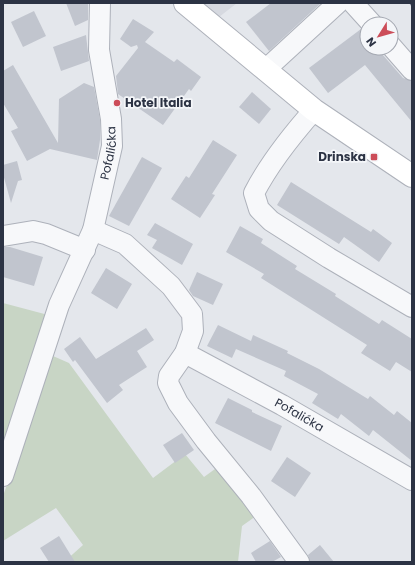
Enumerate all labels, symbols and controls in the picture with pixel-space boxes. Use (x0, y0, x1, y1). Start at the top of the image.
north arrow (359, 16, 399, 56)
text: N (362, 34, 380, 50)
place label: Hotel Italia (125, 94, 192, 111)
marker: Hotel Italia (112, 98, 122, 108)
street label: Pofalićka (96, 126, 120, 181)
place label: Drinska (318, 148, 366, 165)
marker: Drinska (369, 152, 379, 162)
street label: Pofalićka (272, 394, 327, 435)

